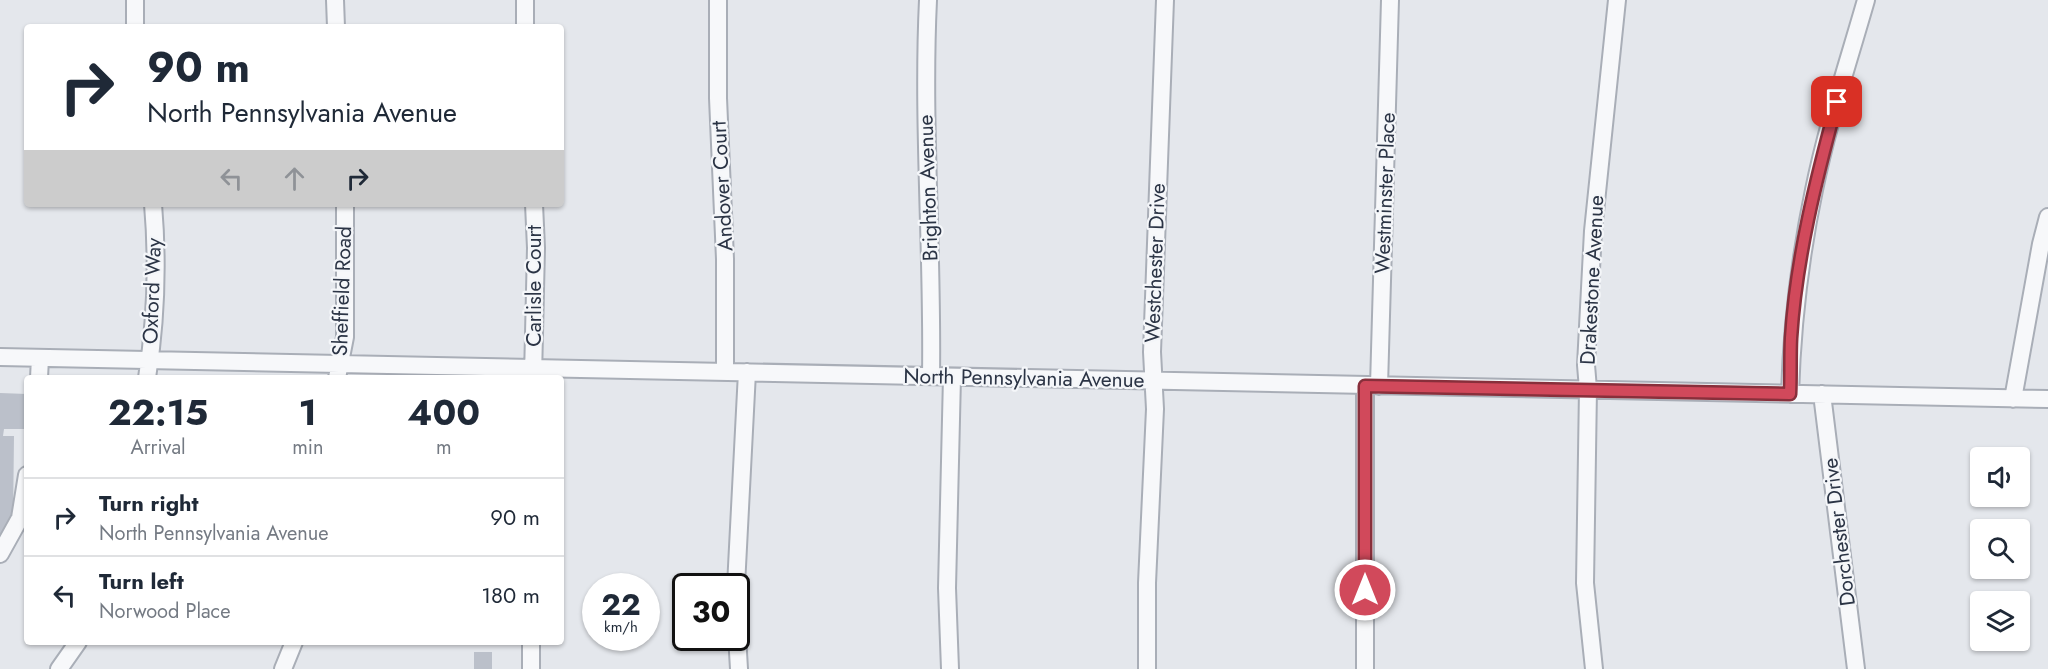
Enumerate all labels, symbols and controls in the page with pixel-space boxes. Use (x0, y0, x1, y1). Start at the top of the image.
text: 90 m (147, 37, 250, 98)
icon: right (48, 48, 126, 126)
pin (1811, 76, 1862, 127)
icon: arrive (1820, 85, 1853, 118)
text: North Pennsylvania Avenue (147, 93, 457, 132)
street label: Westminster Place (1367, 112, 1403, 274)
street label: Brighton Avenue (910, 114, 946, 262)
street label: Andover Court (704, 120, 740, 252)
icon: left (215, 162, 248, 195)
icon: ahead (278, 162, 311, 195)
icon: right (341, 162, 374, 195)
street label: Westchester Drive (1137, 182, 1173, 343)
street label: Drakestone Avenue (1573, 194, 1611, 366)
street label: Sheffield Road (325, 225, 359, 357)
street label: Carlisle Court (519, 225, 549, 347)
street label: Oxford Way (135, 237, 169, 345)
street label: North Pennsylvania Avenue (903, 361, 1145, 395)
text: 22:15 (108, 386, 208, 438)
text: 1 (299, 386, 317, 438)
text: 400 (407, 386, 480, 438)
text: Arrival (130, 433, 186, 462)
text: min (292, 433, 323, 462)
text: m (436, 433, 452, 462)
map controls (1970, 447, 2030, 651)
button: sound (1970, 447, 2030, 507)
street label: Dorchester Drive (1815, 456, 1863, 608)
text: Turn right (99, 487, 199, 519)
icon: right (48, 501, 81, 534)
text: 90 m (490, 501, 540, 533)
text: North Pennsylvania Avenue (99, 519, 329, 548)
button: search (1970, 519, 2030, 579)
position arrow (1333, 558, 1397, 622)
text: Turn left (99, 565, 184, 597)
speed limit sign: 30 (672, 573, 750, 651)
icon: left (48, 579, 81, 612)
text: 180 m (481, 579, 540, 611)
text: 22 (601, 583, 641, 626)
button: layers (1970, 591, 2030, 651)
text: Norwood Place (99, 597, 230, 626)
text: km/h (604, 616, 638, 638)

